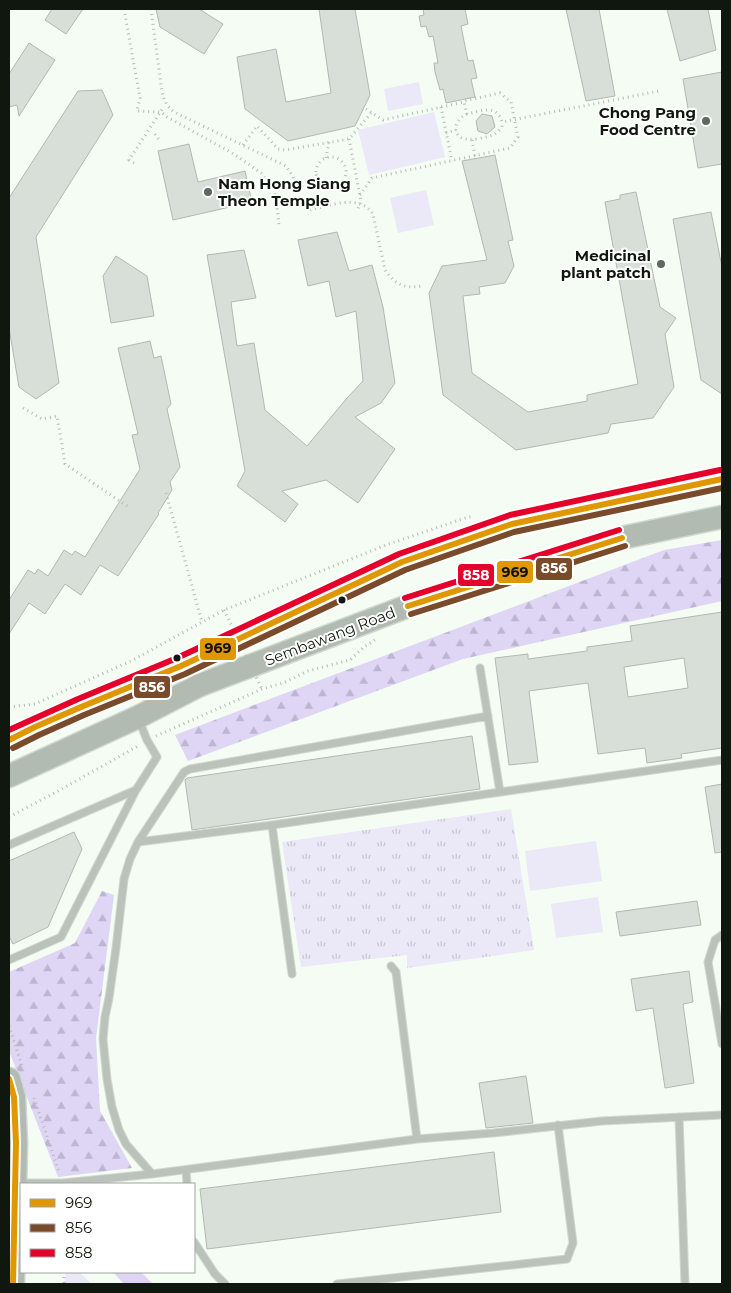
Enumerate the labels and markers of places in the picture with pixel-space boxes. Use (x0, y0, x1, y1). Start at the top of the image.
place label: Chong Pang Food Centre (599, 103, 696, 139)
marker: Chong Pang Food Centre (700, 115, 712, 127)
place label: Nam Hong Siang Theon Temple (218, 174, 351, 210)
marker: Nam Hong Siang Theon Temple (202, 186, 214, 198)
place label: Medicinal plant patch (561, 246, 651, 282)
marker: Medicinal plant patch (655, 258, 667, 270)
unlabelled marker (337, 595, 347, 605)
unlabelled marker (172, 653, 182, 663)

